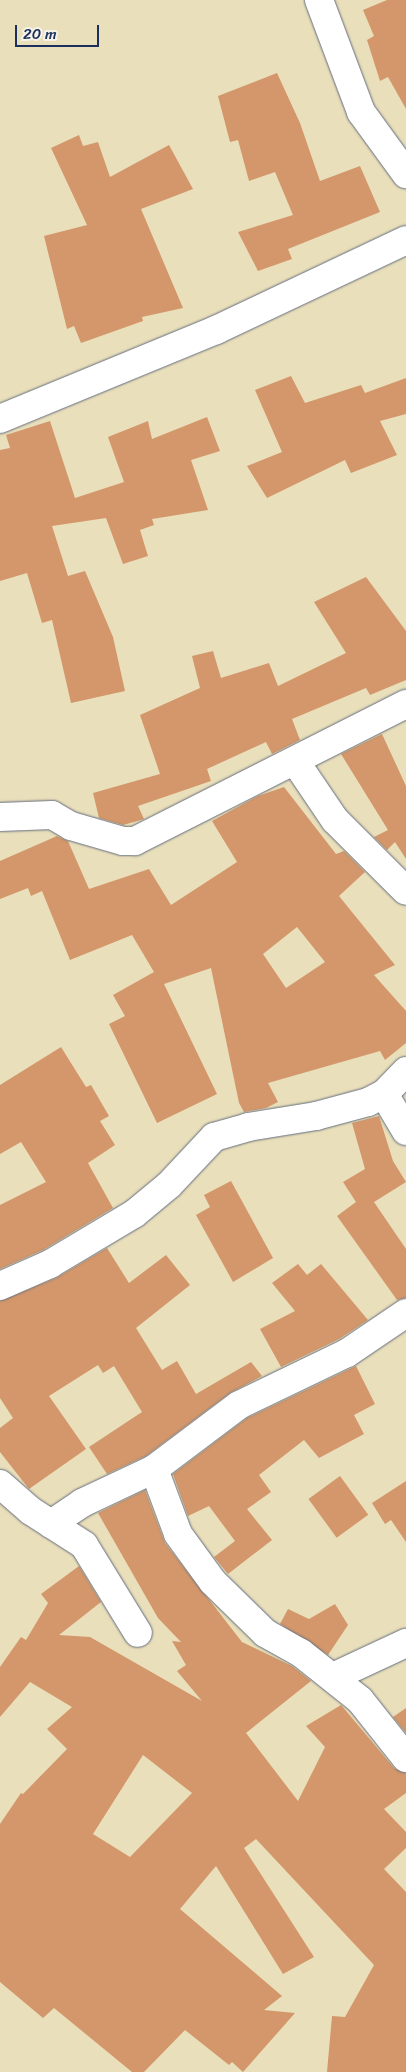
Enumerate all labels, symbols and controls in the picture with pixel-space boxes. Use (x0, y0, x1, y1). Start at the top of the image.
scale bar (18, 15, 101, 47)
text: 20 m (23, 21, 57, 47)

